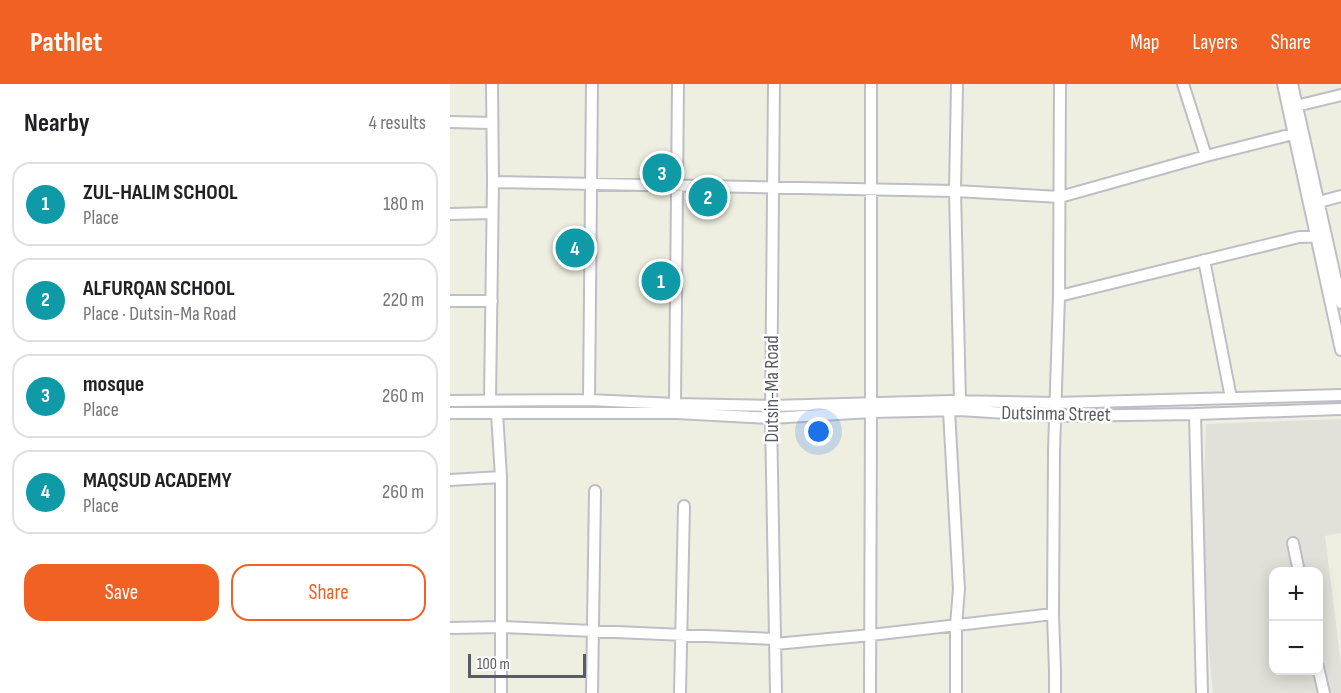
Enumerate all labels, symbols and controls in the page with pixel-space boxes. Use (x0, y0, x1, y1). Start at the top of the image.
text: Pathlet (30, 26, 102, 59)
text: Map (1130, 30, 1159, 55)
text: Layers (1192, 30, 1238, 55)
text: Share (1271, 30, 1311, 55)
text: Nearby (24, 108, 90, 139)
text: 4 results (369, 111, 426, 135)
pin: 3 (642, 150, 682, 196)
pin: 2 (688, 174, 728, 220)
text: ZUL-HALIM SCHOOL (83, 179, 238, 206)
text: 1 (42, 192, 49, 216)
text: 180 m (383, 192, 424, 216)
text: Place (83, 206, 119, 230)
pin: 4 (556, 226, 594, 270)
pin: 1 (642, 258, 680, 304)
text: ALFURQAN SCHOOL (83, 275, 235, 302)
text: 2 (41, 288, 50, 312)
text: 220 m (383, 288, 424, 312)
text: Place · Dutsin-Ma Road (83, 302, 236, 326)
street label: Dutsin-Ma Road (760, 335, 784, 443)
text: mosque (83, 371, 144, 398)
text: 3 (41, 384, 50, 408)
text: 260 m (382, 384, 424, 408)
text: Place (83, 398, 119, 422)
street label: Dutsinma Street (1001, 401, 1111, 427)
your location (804, 417, 833, 446)
text: MAQSUD ACADEMY (83, 467, 232, 494)
text: 4 (41, 480, 50, 504)
text: 260 m (382, 480, 424, 504)
text: Place (83, 494, 119, 518)
button: Save (24, 564, 219, 621)
button: Share (231, 564, 426, 621)
map controls (1269, 567, 1323, 675)
button: + (1269, 567, 1323, 621)
button: − (1269, 621, 1323, 675)
scale bar (468, 651, 586, 678)
text: 100 m (477, 655, 510, 674)

